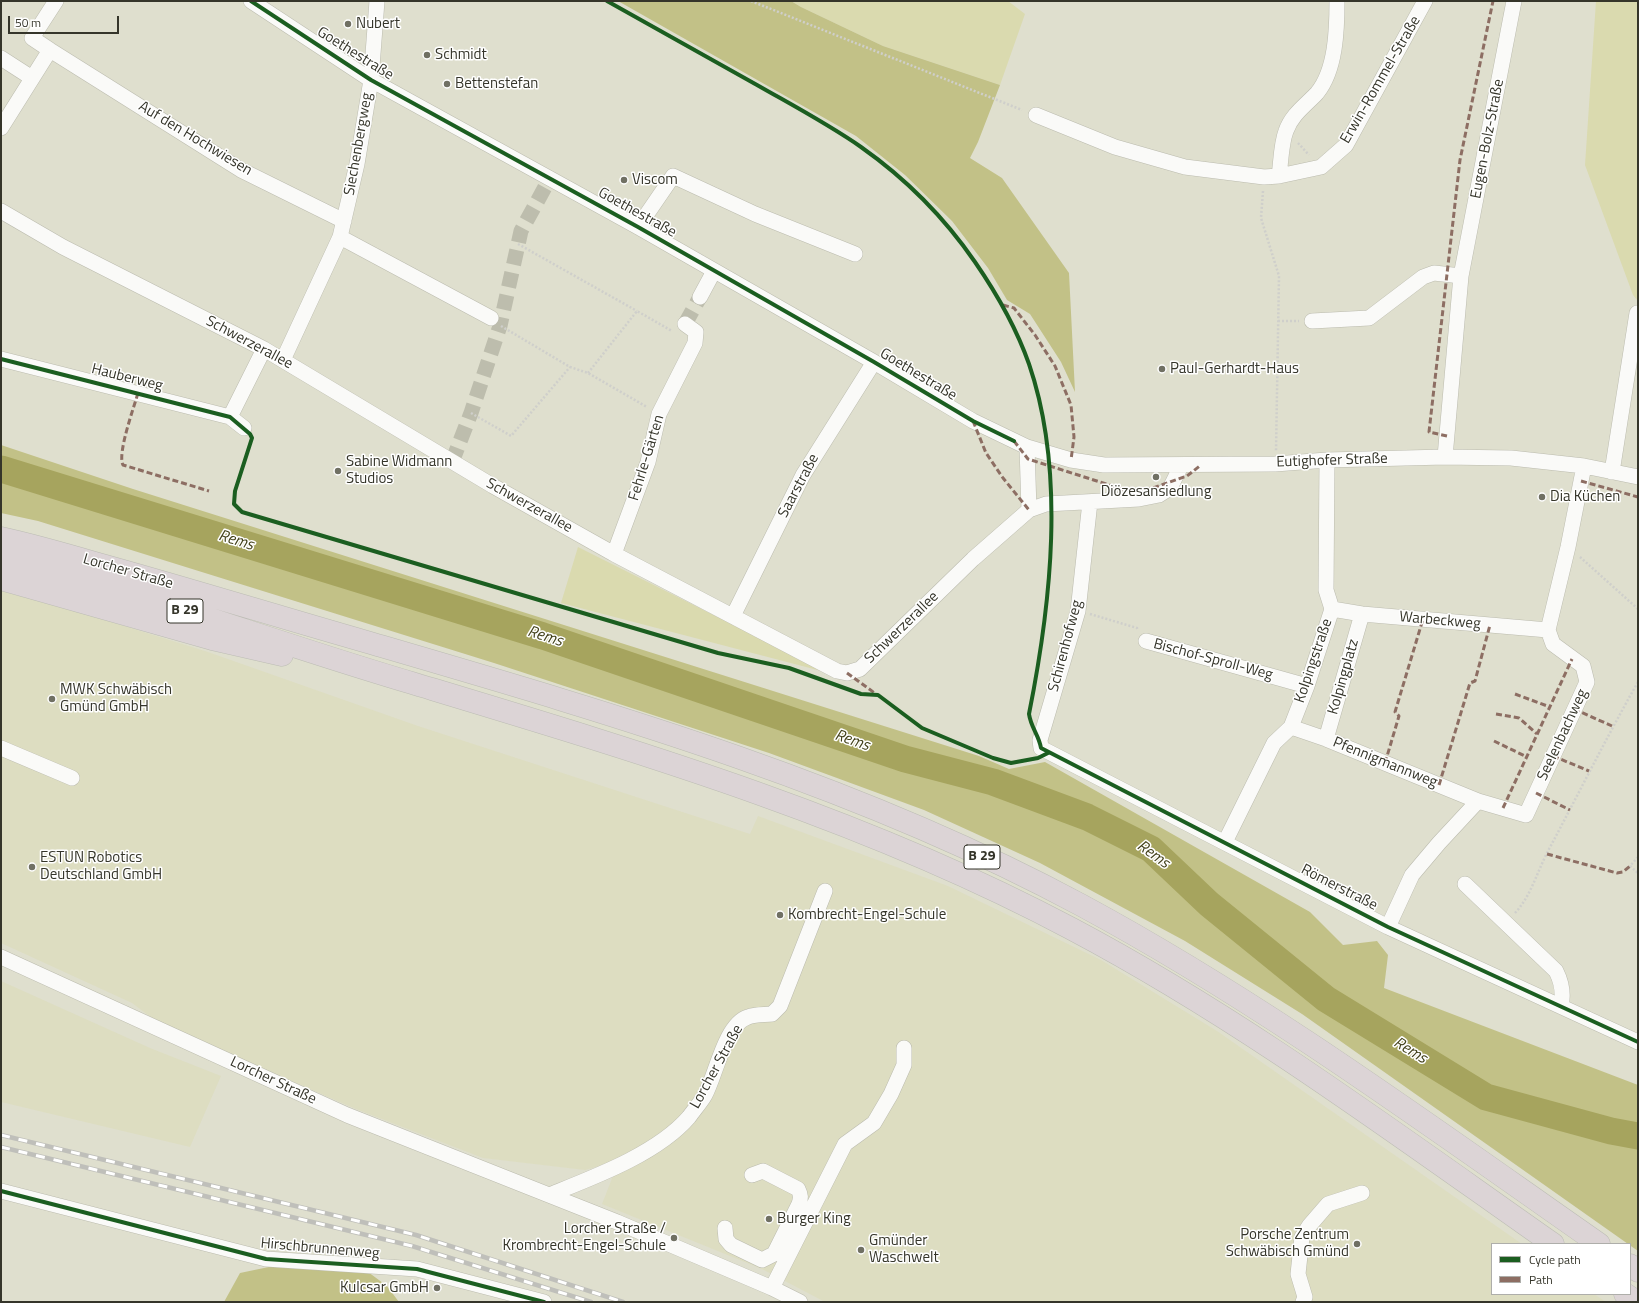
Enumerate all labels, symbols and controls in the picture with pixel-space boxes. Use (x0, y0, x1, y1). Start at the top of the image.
scale bar (10, 8, 121, 34)
text: 50 m (15, 13, 41, 32)
street label: Erwin-Rommel-Straße (1337, 13, 1425, 147)
place label: Nubert (356, 15, 400, 33)
marker: Nubert (343, 19, 353, 29)
street label: Goethestraße (313, 23, 397, 85)
place label: Schmidt (435, 46, 487, 64)
marker: Schmidt (422, 50, 432, 60)
place label: Bettenstefan (455, 75, 538, 93)
street label: Eugen-Bolz-Straße (1468, 78, 1508, 200)
marker: Bettenstefan (442, 79, 452, 89)
street label: Siechenbergweg (341, 91, 377, 197)
street label: Auf den Hochwiesen (135, 98, 255, 180)
place label: Viscom (632, 171, 678, 189)
marker: Viscom (619, 175, 629, 185)
street label: Goethestraße (595, 184, 679, 242)
street label: Schwerzerallee (202, 313, 296, 373)
street label: Goethestraße (876, 345, 960, 405)
street label: Hauberweg (89, 360, 165, 396)
place label: Paul-Gerhardt-Haus (1170, 360, 1299, 378)
marker: Paul-Gerhardt-Haus (1157, 364, 1167, 374)
street label: Fehrle-Gärten (625, 413, 669, 503)
street label: Eutighofer Straße (1276, 450, 1388, 472)
street label: Saarstraße (775, 451, 823, 521)
place label: Sabine Widmann Studios (346, 453, 452, 488)
marker: Sabine Widmann Studios (333, 466, 343, 476)
marker: Diözesansiedlung (1151, 472, 1161, 482)
street label: Schwerzerallee (483, 475, 575, 537)
place label: Diözesansiedlung (1101, 483, 1211, 501)
place label: Dia Küchen (1550, 488, 1620, 506)
marker: Dia Küchen (1537, 492, 1547, 502)
water label: Rems (216, 527, 256, 555)
street label: Lorcher Straße (81, 551, 175, 593)
street label: Schwerzerallee (861, 588, 943, 668)
street label: Schirenhofweg (1045, 598, 1087, 694)
road number: B 29 (167, 599, 203, 623)
street label: Warbeckweg (1399, 608, 1481, 634)
street label: Kolpingstraße (1291, 617, 1337, 705)
water label: Rems (525, 622, 565, 652)
street label: Bischof-Sproll-Weg (1151, 635, 1275, 685)
street label: Kolpingplatz (1325, 637, 1363, 717)
place label: MWK Schwäbisch Gmünd GmbH (60, 681, 172, 716)
street label: Seelenbachweg (1534, 686, 1592, 784)
marker: MWK Schwäbisch Gmünd GmbH (47, 694, 57, 704)
water label: Rems (832, 726, 872, 756)
street label: Pfennigmannweg (1330, 734, 1440, 792)
water label: Rems (1133, 837, 1173, 873)
road number: B 29 (964, 845, 1000, 869)
place label: ESTUN Robotics Deutschland GmbH (40, 849, 162, 884)
street label: Römerstraße (1298, 861, 1380, 915)
marker: ESTUN Robotics Deutschland GmbH (27, 862, 37, 872)
place label: Kombrecht-Engel-Schule (788, 906, 946, 924)
marker: Kombrecht-Engel-Schule (775, 910, 785, 920)
street label: Lorcher Straße (687, 1022, 747, 1112)
water label: Rems (1390, 1033, 1430, 1069)
street label: Lorcher Straße (227, 1053, 319, 1109)
place label: Burger King (777, 1210, 851, 1228)
marker: Burger King (764, 1214, 774, 1224)
place label: Lorcher Straße / Krombrecht-Engel-Schule (502, 1220, 666, 1255)
place label: Porsche Zentrum Schwäbisch Gmünd (1226, 1226, 1349, 1261)
place label: Gmünder Waschwelt (869, 1232, 939, 1267)
marker: Lorcher Straße / Krombrecht-Engel-Schule (669, 1233, 679, 1243)
street label: Hirschbrunnenweg (260, 1235, 380, 1263)
marker: Porsche Zentrum Schwäbisch Gmünd (1352, 1239, 1362, 1249)
legend (1491, 1243, 1631, 1295)
marker: Gmünder Waschwelt (856, 1245, 866, 1255)
text: Cycle path (1529, 1250, 1581, 1269)
text: Path (1529, 1270, 1553, 1289)
place label: Kulcsar GmbH (340, 1279, 429, 1297)
marker: Kulcsar GmbH (432, 1283, 442, 1293)

